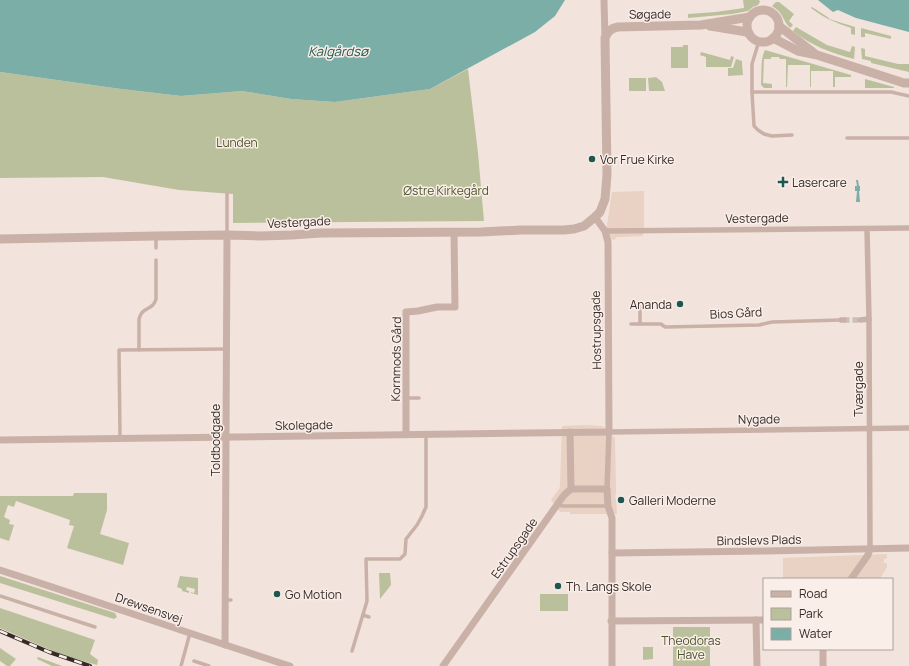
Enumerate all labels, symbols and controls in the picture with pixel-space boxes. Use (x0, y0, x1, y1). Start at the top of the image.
street label: Søgade (629, 5, 671, 23)
water label: Kalgårdsø (308, 42, 370, 60)
park label: Lunden (216, 134, 258, 151)
place label: Vor Frue Kirke (600, 151, 674, 168)
marker: Vor Frue Kirke (587, 154, 597, 164)
place label: Lasercare (792, 174, 847, 191)
marker: Lasercare (777, 176, 789, 188)
park label: Østre Kirkegård (403, 182, 489, 199)
street label: Vestergade (725, 209, 789, 227)
street label: Vestergade (267, 212, 331, 232)
street label: Hostrupsgade (587, 290, 605, 370)
place label: Ananda (630, 296, 672, 313)
marker: Ananda (675, 299, 685, 309)
street label: Bios Gård (709, 303, 763, 323)
street label: Kornmods Gård (387, 317, 405, 401)
street label: Tværgade (850, 361, 867, 417)
street label: Toldbodgade (207, 404, 224, 476)
street label: Nygade (738, 410, 780, 428)
street label: Skolegade (275, 416, 333, 434)
place label: Galleri Moderne (629, 492, 716, 509)
marker: Galleri Moderne (616, 495, 626, 505)
street label: Estrupsgade (487, 514, 541, 582)
street label: Bindslevs Plads (716, 531, 802, 549)
place label: Th. Langs Skole (566, 578, 652, 595)
legend (763, 578, 893, 650)
marker: Th. Langs Skole (553, 581, 563, 591)
text: Road (799, 585, 827, 602)
place label: Go Motion (285, 586, 342, 603)
street label: Drewsensvej (113, 589, 185, 627)
marker: Go Motion (272, 589, 282, 599)
text: Park (799, 605, 824, 622)
text: Water (799, 625, 833, 642)
park label: Theodoras Have (661, 632, 721, 663)

